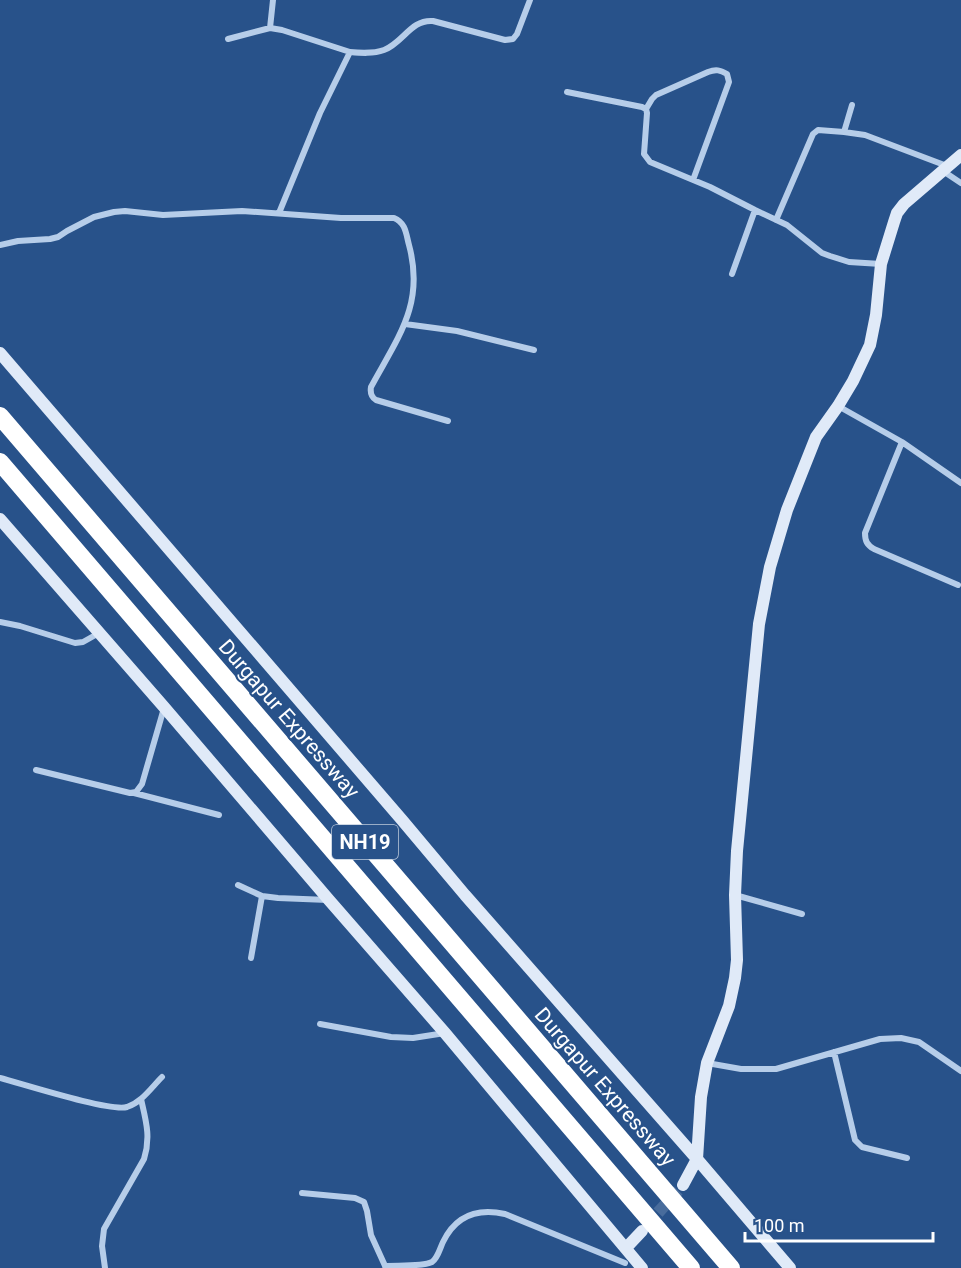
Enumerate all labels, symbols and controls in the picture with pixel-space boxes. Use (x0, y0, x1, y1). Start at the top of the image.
street label: Durgapur Expressway (214, 635, 364, 803)
road number: NH19 (332, 825, 398, 859)
street label: Durgapur Expressway (530, 1003, 680, 1171)
scale bar (745, 1205, 932, 1243)
text: 100 m (754, 1215, 805, 1236)

